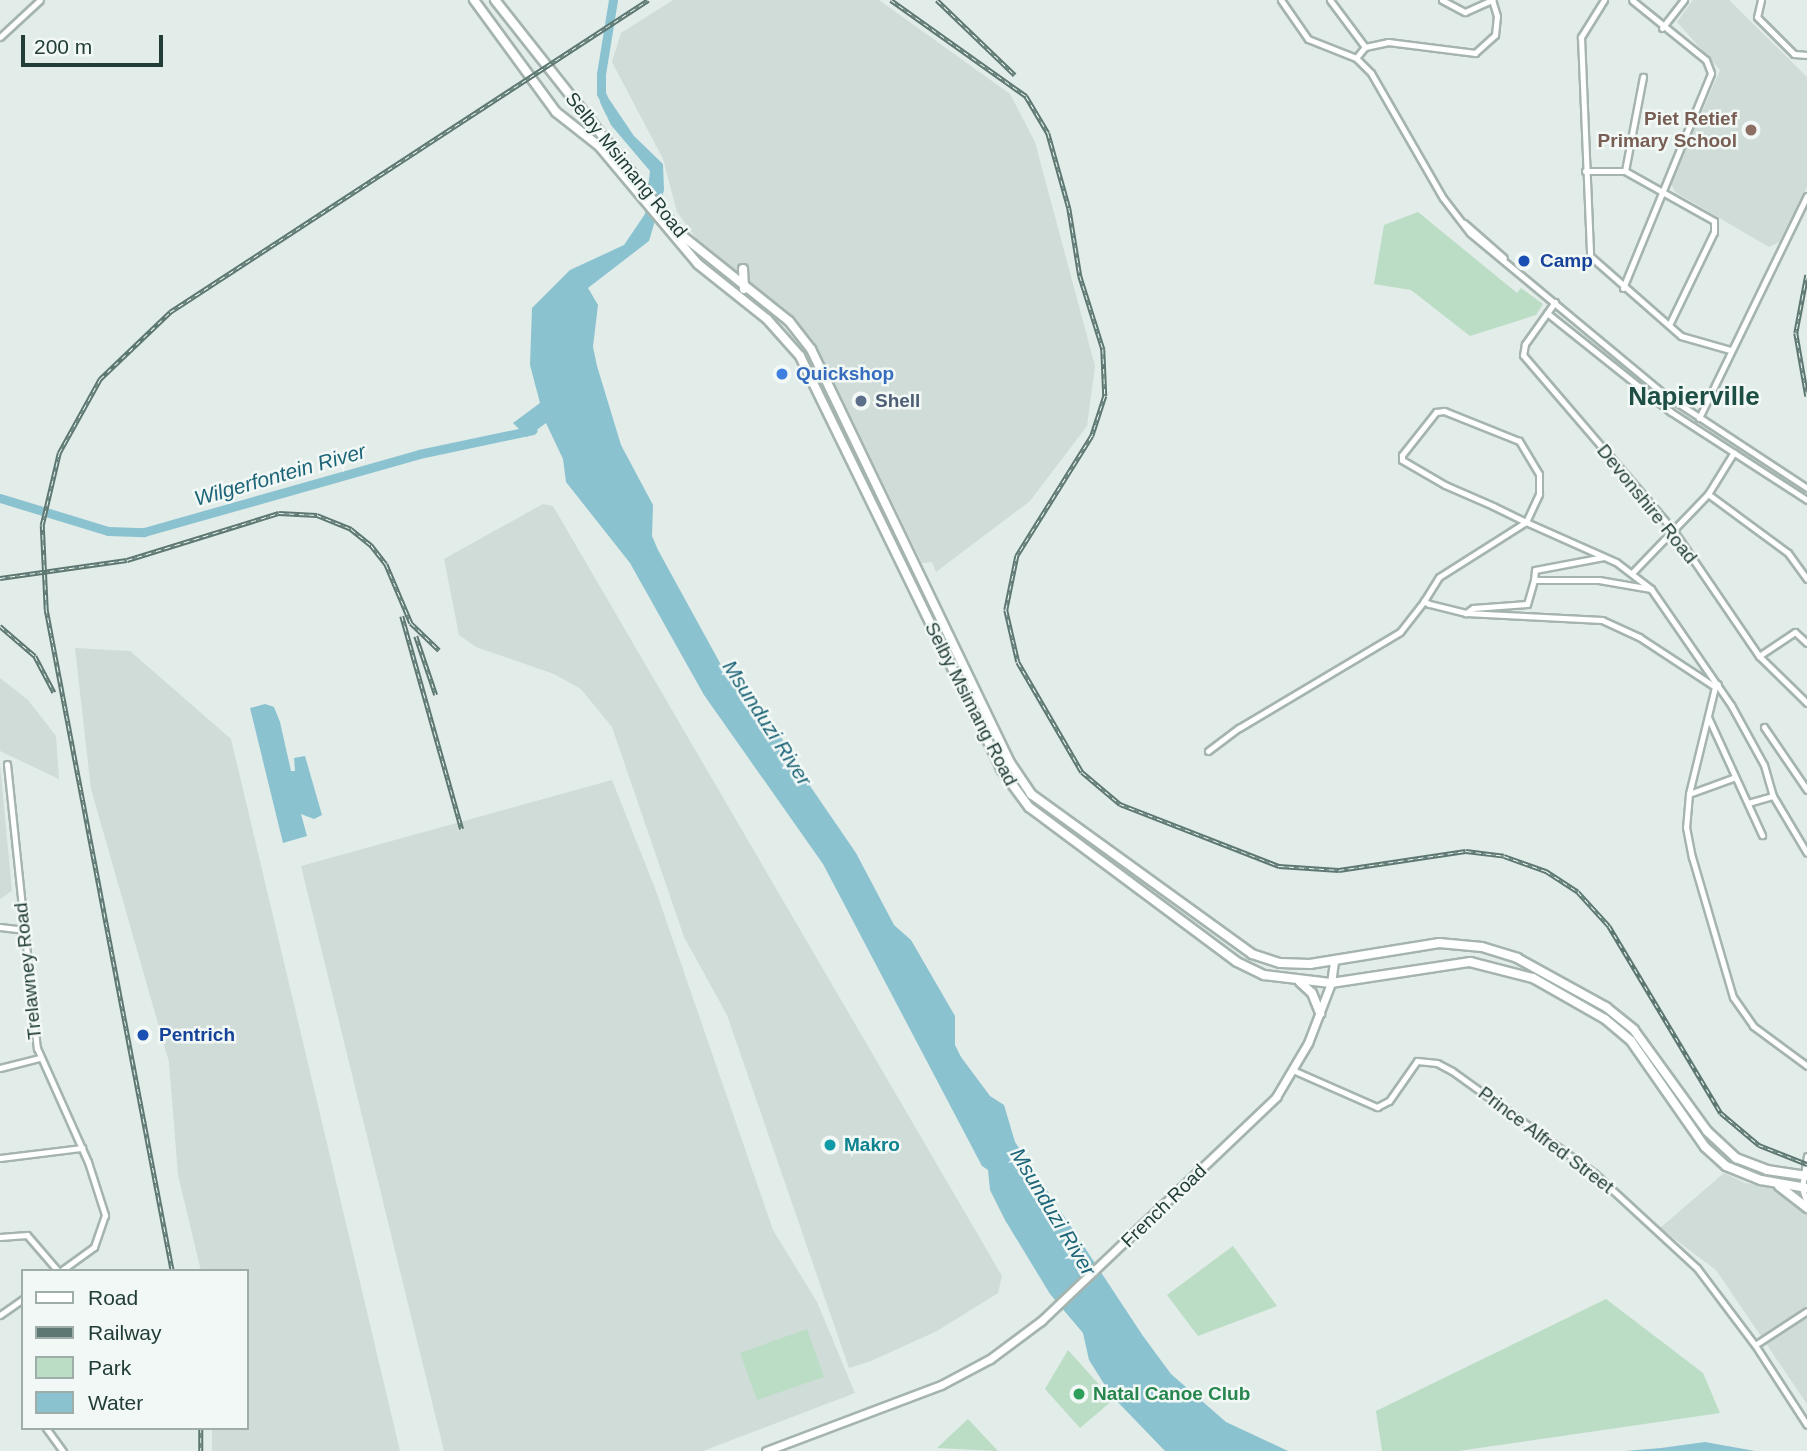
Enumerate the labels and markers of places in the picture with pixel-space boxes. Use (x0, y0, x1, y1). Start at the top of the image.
place label: Piet Retief Primary School (1598, 108, 1737, 152)
marker: Piet Retief Primary School (1743, 122, 1759, 138)
place label: Camp (1540, 250, 1593, 272)
marker: Camp (1514, 251, 1534, 271)
place label: Quickshop (796, 363, 894, 385)
marker: Quickshop (774, 366, 790, 382)
place label: Shell (875, 390, 920, 412)
marker: Shell (853, 393, 869, 409)
place label: Pentrich (159, 1024, 235, 1046)
marker: Pentrich (133, 1025, 153, 1045)
place label: Makro (844, 1134, 900, 1156)
marker: Makro (822, 1137, 838, 1153)
place label: Natal Canoe Club (1093, 1383, 1250, 1405)
marker: Natal Canoe Club (1071, 1386, 1087, 1402)

